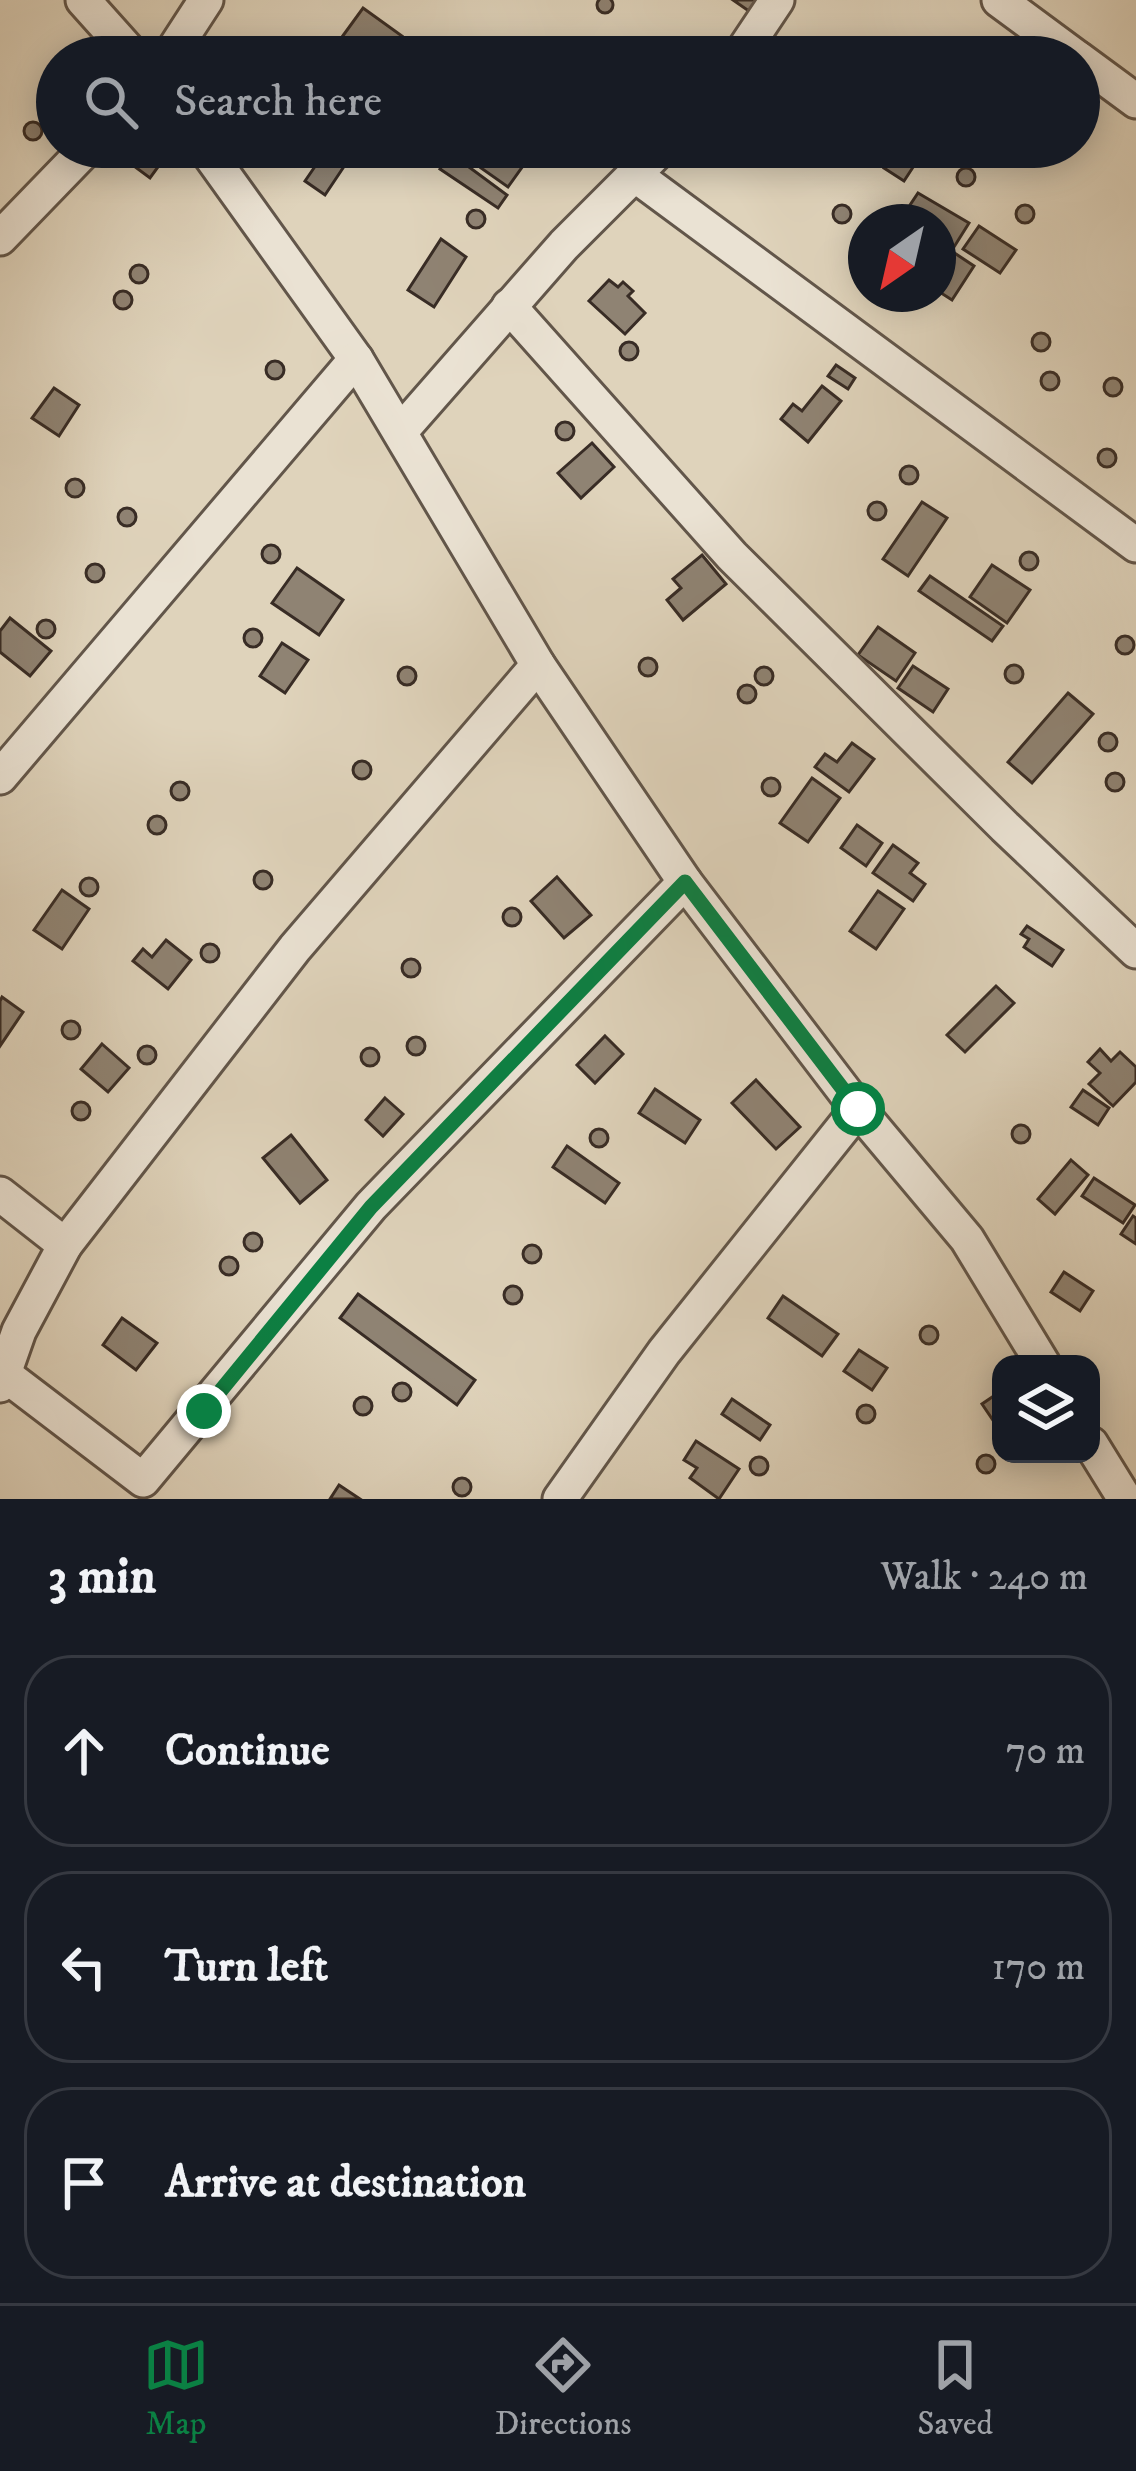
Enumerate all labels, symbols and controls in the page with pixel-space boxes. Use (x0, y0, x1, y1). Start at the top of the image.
search box (36, 36, 1100, 168)
icon: search (78, 69, 144, 135)
text: Search here (174, 74, 382, 130)
north arrow (848, 204, 956, 312)
route start (831, 1082, 885, 1136)
map controls (992, 1355, 1100, 1463)
button: layers (992, 1355, 1100, 1463)
route end (177, 1384, 231, 1438)
text: 3 min (48, 1545, 156, 1609)
text: Walk · 240 m (881, 1553, 1088, 1602)
icon: ahead (51, 1718, 117, 1784)
text: Continue (165, 1723, 330, 1779)
text: 70 m (1006, 1727, 1085, 1776)
icon: left (51, 1934, 117, 2000)
text: Turn left (165, 1939, 328, 1995)
text: 170 m (991, 1943, 1085, 1992)
icon: arrive (51, 2150, 117, 2216)
text: Arrive at destination (165, 2155, 526, 2211)
tab: Map (143, 2332, 209, 2445)
tab: Directions (495, 2332, 631, 2445)
tab: Saved (917, 2332, 993, 2445)

